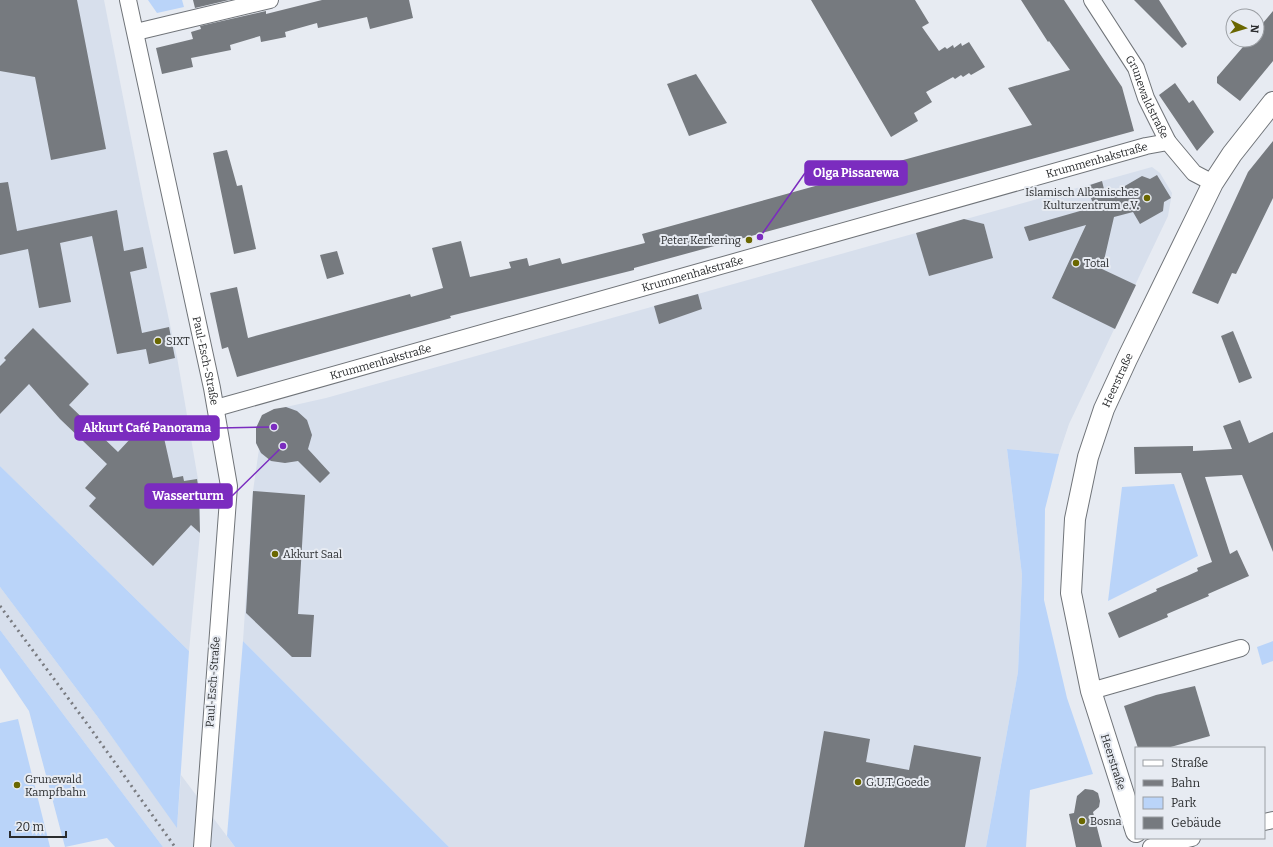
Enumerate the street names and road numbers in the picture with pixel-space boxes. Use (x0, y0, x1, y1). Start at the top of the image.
street label: Grunewaldstraße (1123, 53, 1172, 140)
street label: Krummenhakstraße (1044, 139, 1149, 180)
street label: Krummenhakstraße (640, 253, 745, 294)
street label: Paul-Esch-Straße (190, 315, 221, 406)
street label: Krummenhakstraße (328, 341, 433, 382)
street label: Heerstraße (1099, 351, 1135, 409)
street label: Paul-Esch-Straße (203, 636, 223, 728)
street label: Heerstraße (1098, 732, 1128, 792)

